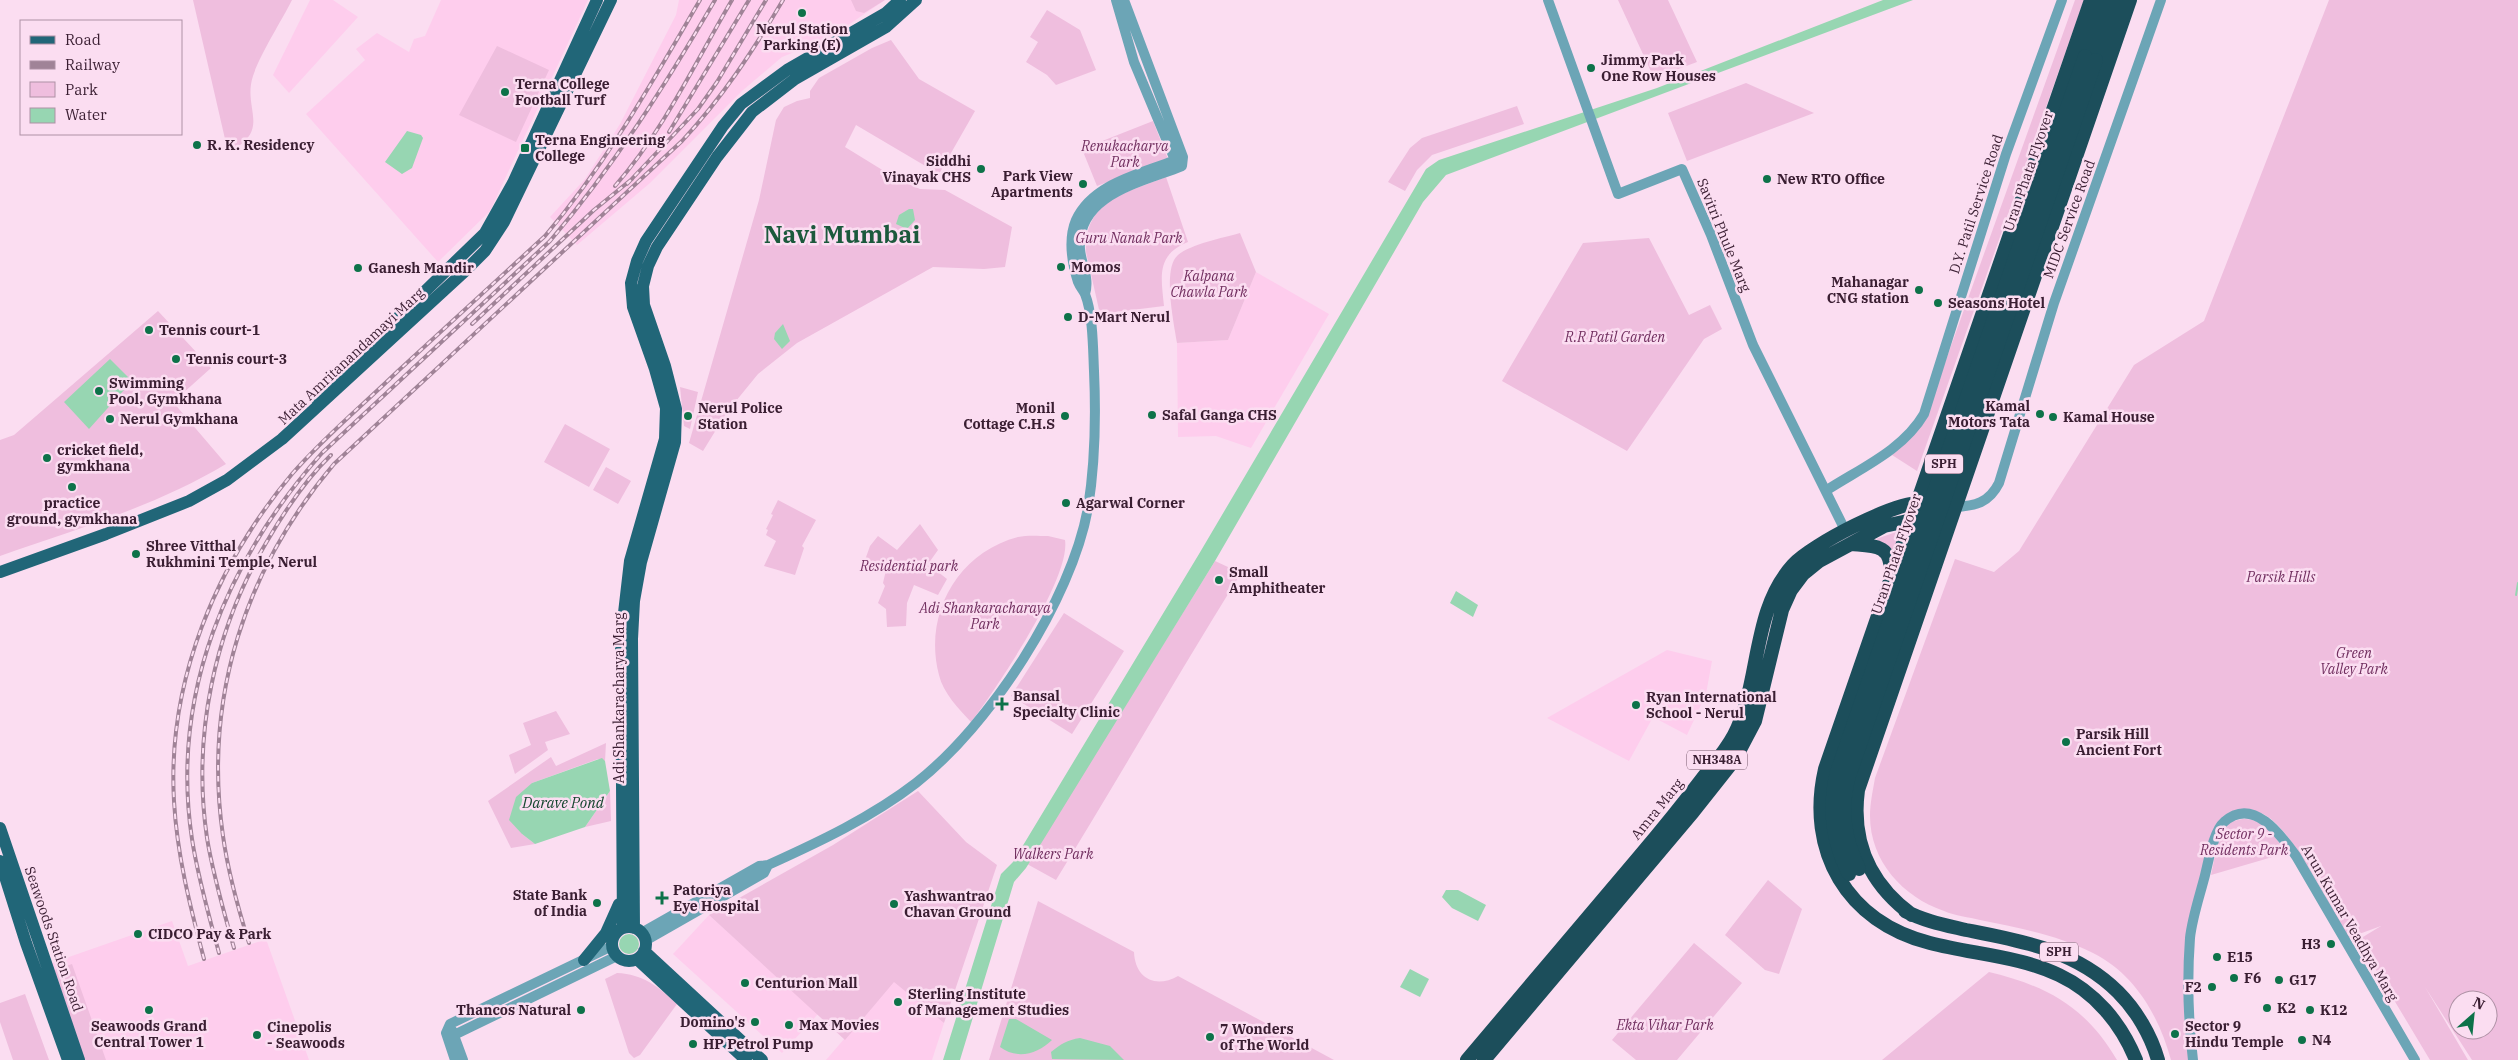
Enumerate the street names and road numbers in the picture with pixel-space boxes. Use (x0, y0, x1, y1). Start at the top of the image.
street label: Uran Phata Flyover (1999, 108, 2057, 234)
street label: D.Y. Patil Service Road (1945, 132, 2007, 276)
street label: MIDC Service Road (2039, 157, 2099, 281)
street label: Savitri Phule Marg (1693, 175, 1755, 295)
street label: Mata Amritanandamayi Marg (274, 283, 428, 428)
road number: SPH (1925, 454, 1963, 474)
street label: Uran Phata Flyover (1867, 491, 1925, 617)
street label: Adi Shankaracharya Marg (610, 612, 628, 784)
road number: NH348A (1687, 750, 1747, 770)
street label: Amra Marg (1627, 774, 1687, 843)
street label: Arun Kumar Veadhya Marg (2298, 841, 2403, 1005)
street label: Seawoods Station Road (21, 864, 87, 1014)
road number: SPH (2040, 942, 2078, 962)

